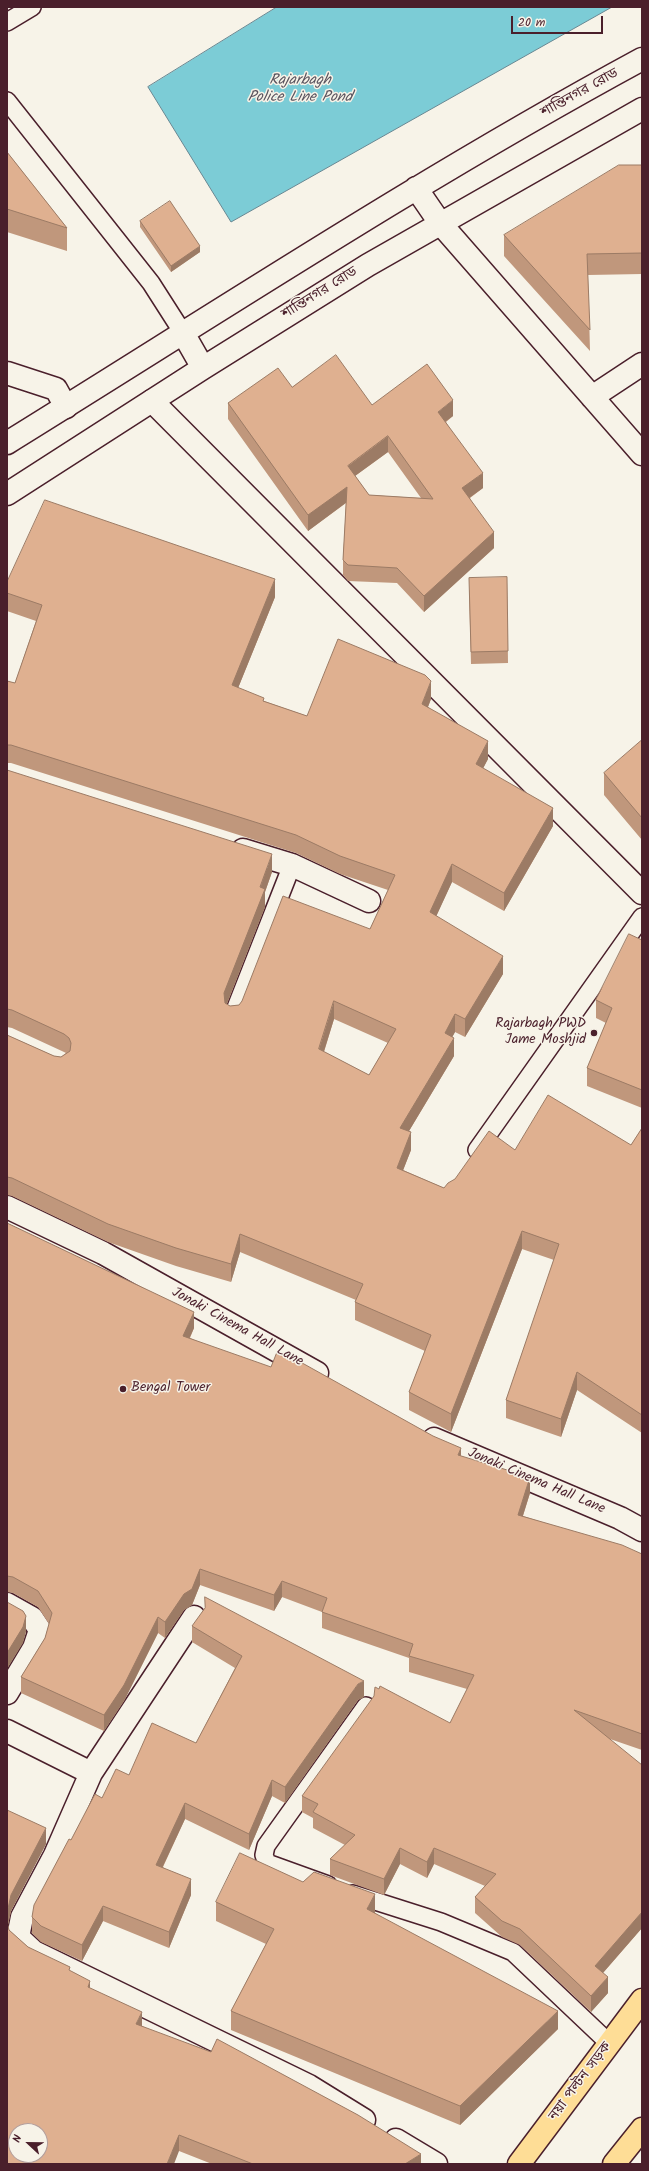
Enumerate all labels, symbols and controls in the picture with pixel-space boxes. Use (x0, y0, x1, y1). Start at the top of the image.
scale bar (513, 8, 605, 34)
text: 20 m (518, 13, 545, 32)
street label: শান্তিনগর রোড (538, 66, 622, 122)
water label: Rajarbagh Police Line Pond (248, 72, 352, 107)
street label: শান্তিনগর রোড (279, 264, 361, 324)
place label: Rajarbagh PWD Jame Moshjid (495, 1017, 586, 1050)
marker: Rajarbagh PWD Jame Moshjid (589, 1028, 599, 1038)
street label: Jonaki Cinema Hall Lane (168, 1285, 306, 1371)
place label: Bengal Tower (131, 1381, 210, 1397)
marker: Bengal Tower (118, 1384, 128, 1394)
street label: Jonaki Cinema Hall Lane (465, 1445, 607, 1519)
street label: নয়া পল্টন সড়ক (546, 2039, 616, 2125)
north arrow (8, 2123, 48, 2163)
text: N (8, 2132, 27, 2145)

